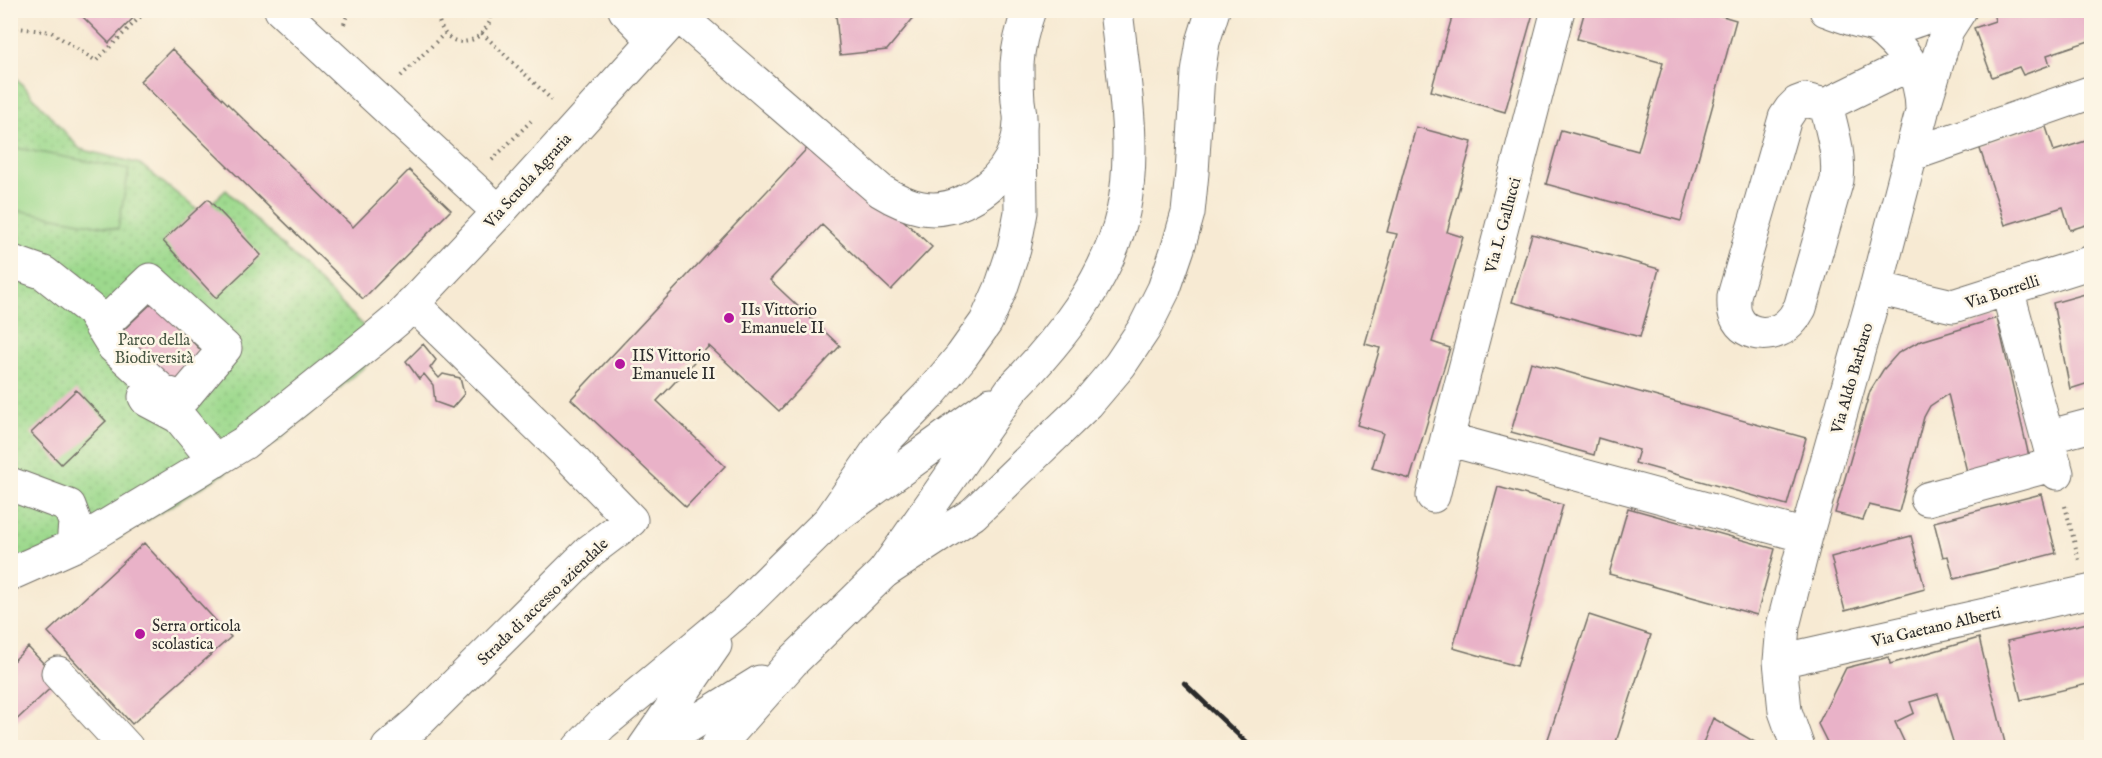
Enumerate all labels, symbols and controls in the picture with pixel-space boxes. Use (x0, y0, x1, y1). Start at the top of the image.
street label: Via Scuola Agraria (480, 130, 577, 234)
street label: Via L. Gallucci (1481, 176, 1526, 276)
street label: Via Borrelli (1962, 272, 2042, 315)
place label: IIs Vittorio Emanuele II (741, 301, 824, 339)
marker: IIs Vittorio Emanuele II (722, 311, 736, 325)
street label: Via Aldo Barbaro (1827, 321, 1878, 437)
park label: Parco della Biodiversità (115, 331, 193, 369)
place label: IIS Vittorio Emanuele II (632, 347, 715, 385)
marker: IIS Vittorio Emanuele II (613, 357, 627, 371)
street label: Strada di accesso aziendale (474, 535, 613, 670)
street label: Via Gaetano Alberti (1869, 603, 2003, 653)
place label: Serra orticola scolastica (152, 617, 241, 655)
marker: Serra orticola scolastica (133, 627, 147, 641)

